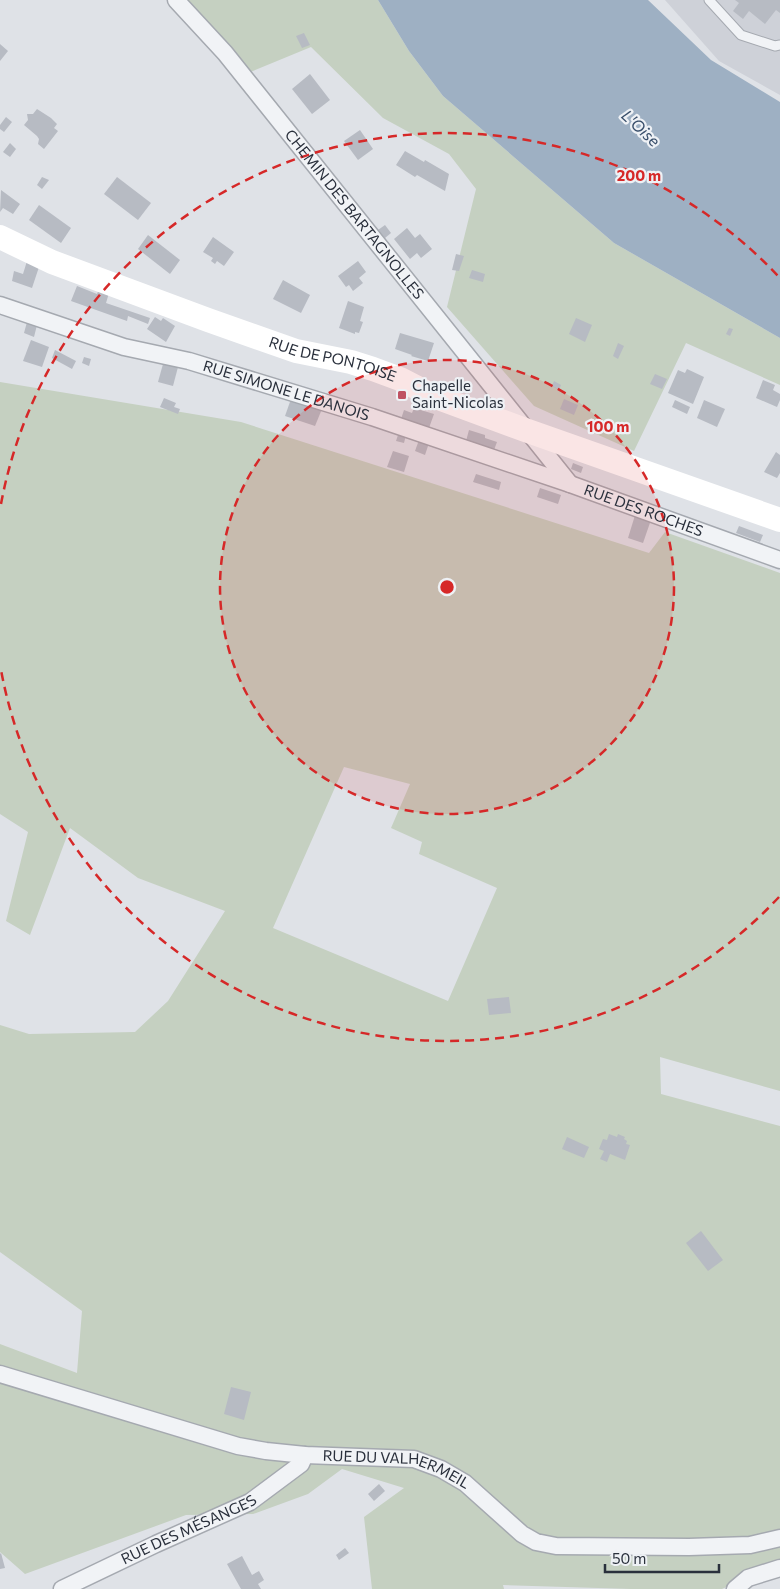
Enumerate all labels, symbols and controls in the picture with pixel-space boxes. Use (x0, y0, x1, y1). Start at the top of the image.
water label: L'Oise (618, 105, 665, 150)
street label: CHEMIN DES BARTAGNOLLES (282, 125, 429, 302)
text: 200 m (617, 166, 661, 184)
street label: RUE DE PONTOISE (267, 332, 399, 385)
street label: RUE SIMONE LE DANOIS (201, 356, 372, 424)
place label: Chapelle Saint-Nicolas (412, 376, 504, 411)
marker: Chapelle Saint-Nicolas (396, 389, 408, 401)
text: 100 m (587, 417, 629, 435)
street label: RUE DES ROCHES (582, 480, 706, 540)
centre of rings (438, 578, 456, 596)
street label: RUE DU VALHERMEIL (322, 1446, 474, 1492)
street label: RUE DES MÉSANGES (118, 1490, 260, 1567)
scale bar (605, 1542, 719, 1574)
text: 50 m (612, 1549, 646, 1567)

